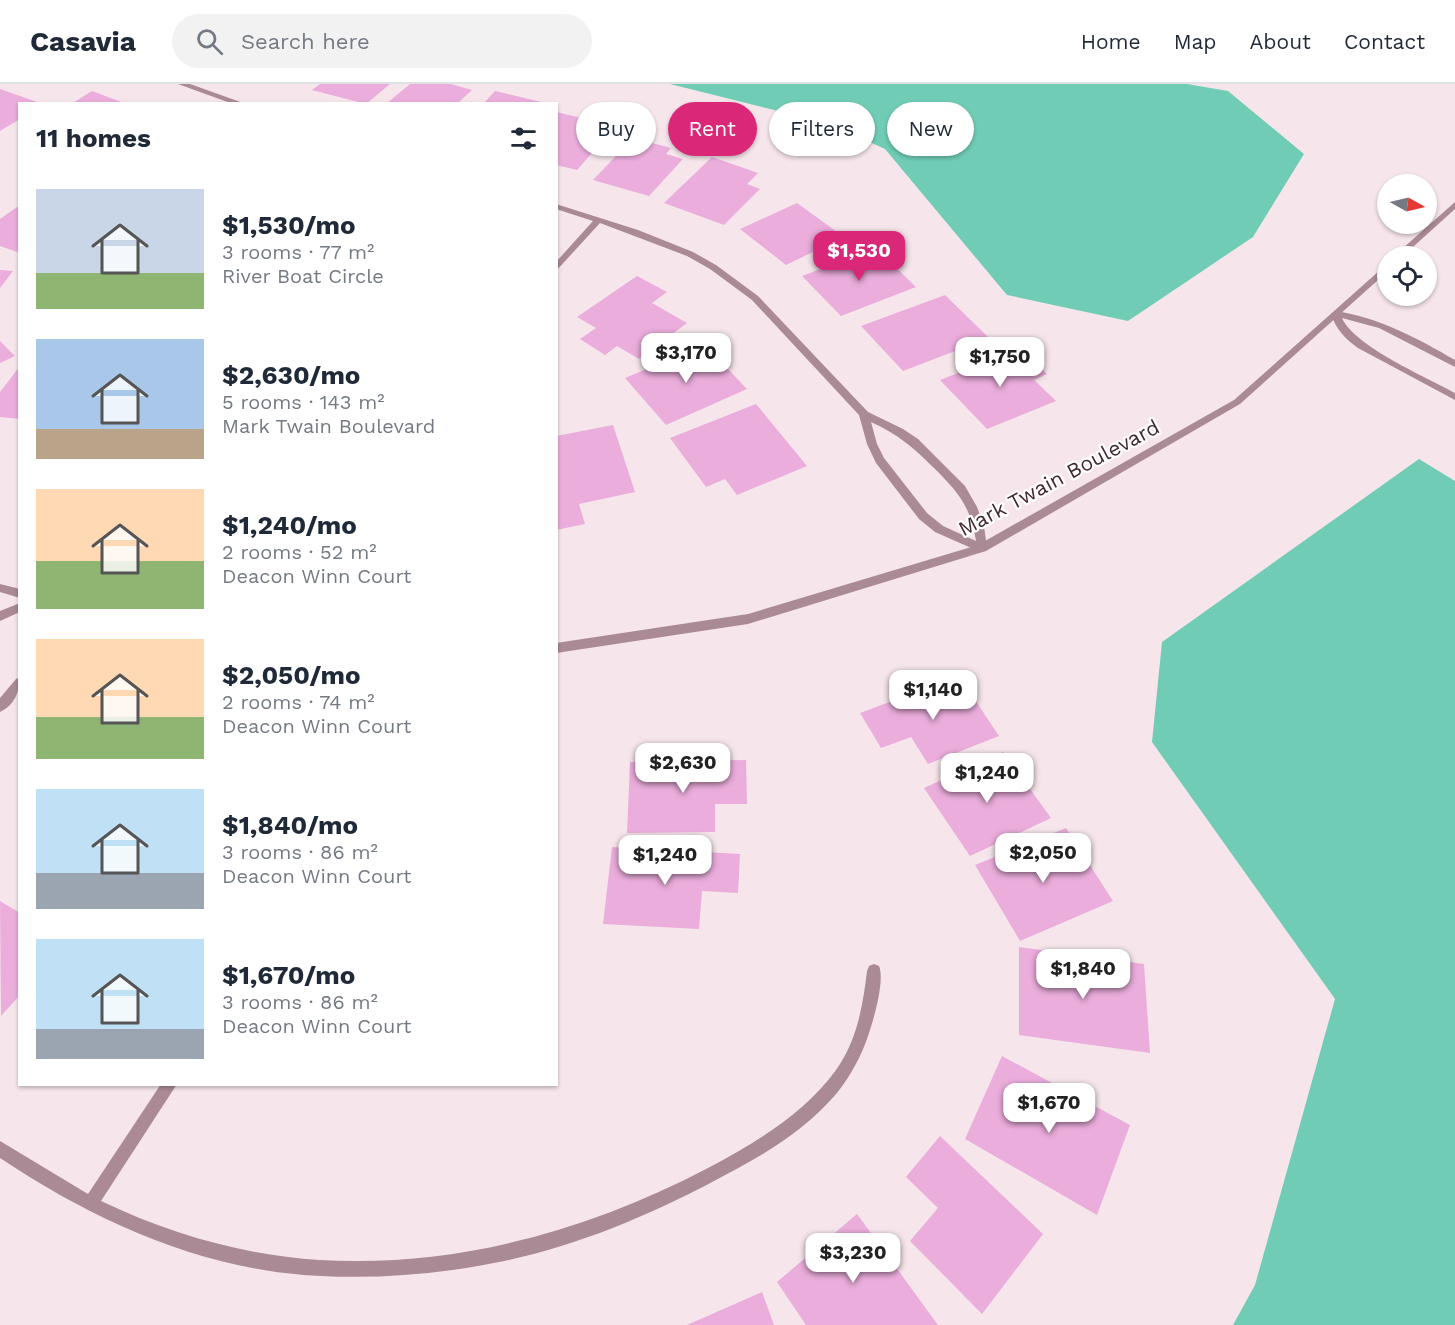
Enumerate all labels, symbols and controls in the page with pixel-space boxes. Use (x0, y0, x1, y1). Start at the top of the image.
search box (172, 14, 592, 68)
text: Casavia (30, 25, 136, 58)
icon: search (193, 25, 226, 58)
text: Search here (241, 29, 370, 54)
text: Home (1081, 29, 1141, 54)
text: Map (1174, 29, 1217, 54)
text: About (1250, 29, 1311, 54)
text: Contact (1344, 29, 1425, 54)
chip: Buy (576, 102, 656, 156)
chip: Rent (668, 102, 757, 156)
chip: Filters (769, 102, 875, 156)
chip: New (887, 102, 974, 156)
icon: filters (507, 122, 540, 155)
text: 11 homes (36, 123, 151, 153)
north arrow (1377, 174, 1437, 234)
map controls (1377, 174, 1437, 306)
text: $1,530/mo (222, 210, 355, 240)
icon: home (84, 213, 156, 285)
pin: $1,530 (810, 231, 908, 282)
text: $1,530 (827, 238, 891, 262)
text: 3 rooms · 77 m² (222, 240, 374, 264)
button: locate (1377, 246, 1437, 306)
text: River Boat Circle (222, 264, 384, 288)
pin: $3,170 (637, 333, 735, 384)
pin: $1,750 (951, 337, 1049, 388)
text: $3,170 (655, 340, 717, 364)
text: $1,750 (969, 344, 1031, 368)
text: $2,630/mo (222, 360, 360, 390)
icon: home (84, 363, 156, 435)
text: 5 rooms · 143 m² (222, 390, 385, 414)
text: Mark Twain Boulevard (222, 414, 435, 438)
street label: Mark Twain Boulevard (954, 414, 1164, 541)
text: $1,240/mo (222, 510, 357, 540)
icon: home (84, 513, 156, 585)
text: 2 rooms · 52 m² (222, 540, 377, 564)
text: Deacon Winn Court (222, 564, 411, 588)
text: $2,050/mo (222, 660, 361, 690)
icon: home (84, 663, 156, 735)
pin: $1,140 (884, 670, 982, 721)
text: $1,140 (903, 677, 963, 701)
text: 2 rooms · 74 m² (222, 690, 375, 714)
text: Deacon Winn Court (222, 714, 411, 738)
pin: $2,630 (634, 743, 732, 794)
text: $2,630 (649, 750, 717, 774)
pin: $1,240 (938, 753, 1036, 804)
text: $1,240 (955, 760, 1019, 784)
text: $1,840/mo (222, 810, 358, 840)
icon: home (84, 813, 156, 885)
pin: $2,050 (994, 833, 1092, 884)
pin: $1,240 (616, 835, 714, 886)
text: 3 rooms · 86 m² (222, 840, 378, 864)
text: $2,050 (1009, 840, 1077, 864)
text: $1,240 (633, 842, 697, 866)
text: Deacon Winn Court (222, 864, 411, 888)
pin: $1,840 (1034, 949, 1132, 1000)
text: $1,840 (1050, 956, 1116, 980)
text: $1,670/mo (222, 960, 355, 990)
icon: home (84, 963, 156, 1035)
text: 3 rooms · 86 m² (222, 990, 378, 1014)
text: Deacon Winn Court (222, 1014, 411, 1038)
pin: $1,670 (1000, 1083, 1098, 1134)
text: $1,670 (1017, 1090, 1081, 1114)
pin: $3,230 (804, 1233, 902, 1284)
text: $3,230 (819, 1240, 887, 1264)

